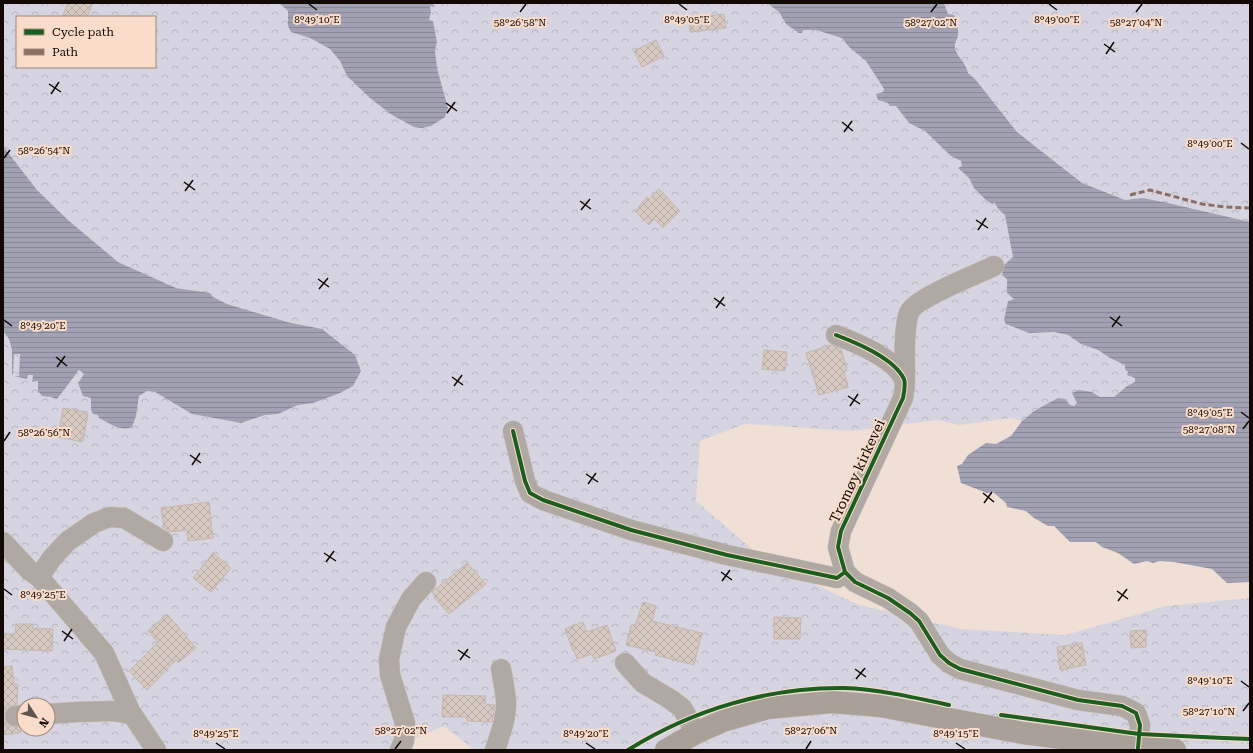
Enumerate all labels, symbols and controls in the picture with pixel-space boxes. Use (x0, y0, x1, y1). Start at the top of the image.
text: 8°49'10"E (294, 14, 340, 25)
text: 8°49'05"E (664, 14, 710, 25)
text: 8°49'00"E (1034, 14, 1080, 25)
legend (16, 16, 156, 68)
text: 58°26'58"N (494, 17, 546, 28)
text: 58°27'02"N (905, 17, 957, 28)
text: 58°27'04"N (1110, 17, 1162, 28)
text: Cycle path (52, 25, 114, 39)
text: Path (52, 45, 78, 59)
text: 8°49'00"E (1187, 138, 1233, 149)
text: 58°26'54"N (18, 145, 70, 156)
text: 8°49'20"E (20, 320, 66, 331)
text: 8°49'05"E (1187, 407, 1233, 418)
street label: Tromøy kirkevei (826, 416, 888, 525)
text: 58°27'08"N (1183, 424, 1235, 435)
text: 58°26'56"N (18, 427, 70, 438)
text: 8°49'25"E (20, 589, 66, 600)
text: 8°49'10"E (1187, 675, 1233, 686)
north arrow (16, 697, 56, 737)
text: 58°27'10"N (1183, 706, 1235, 717)
text: N (36, 715, 51, 730)
text: 58°27'02"N (375, 725, 427, 736)
text: 58°27'06"N (785, 725, 837, 736)
text: 8°49'25"E (193, 728, 239, 739)
text: 8°49'20"E (563, 728, 609, 739)
text: 8°49'15"E (933, 728, 979, 739)

